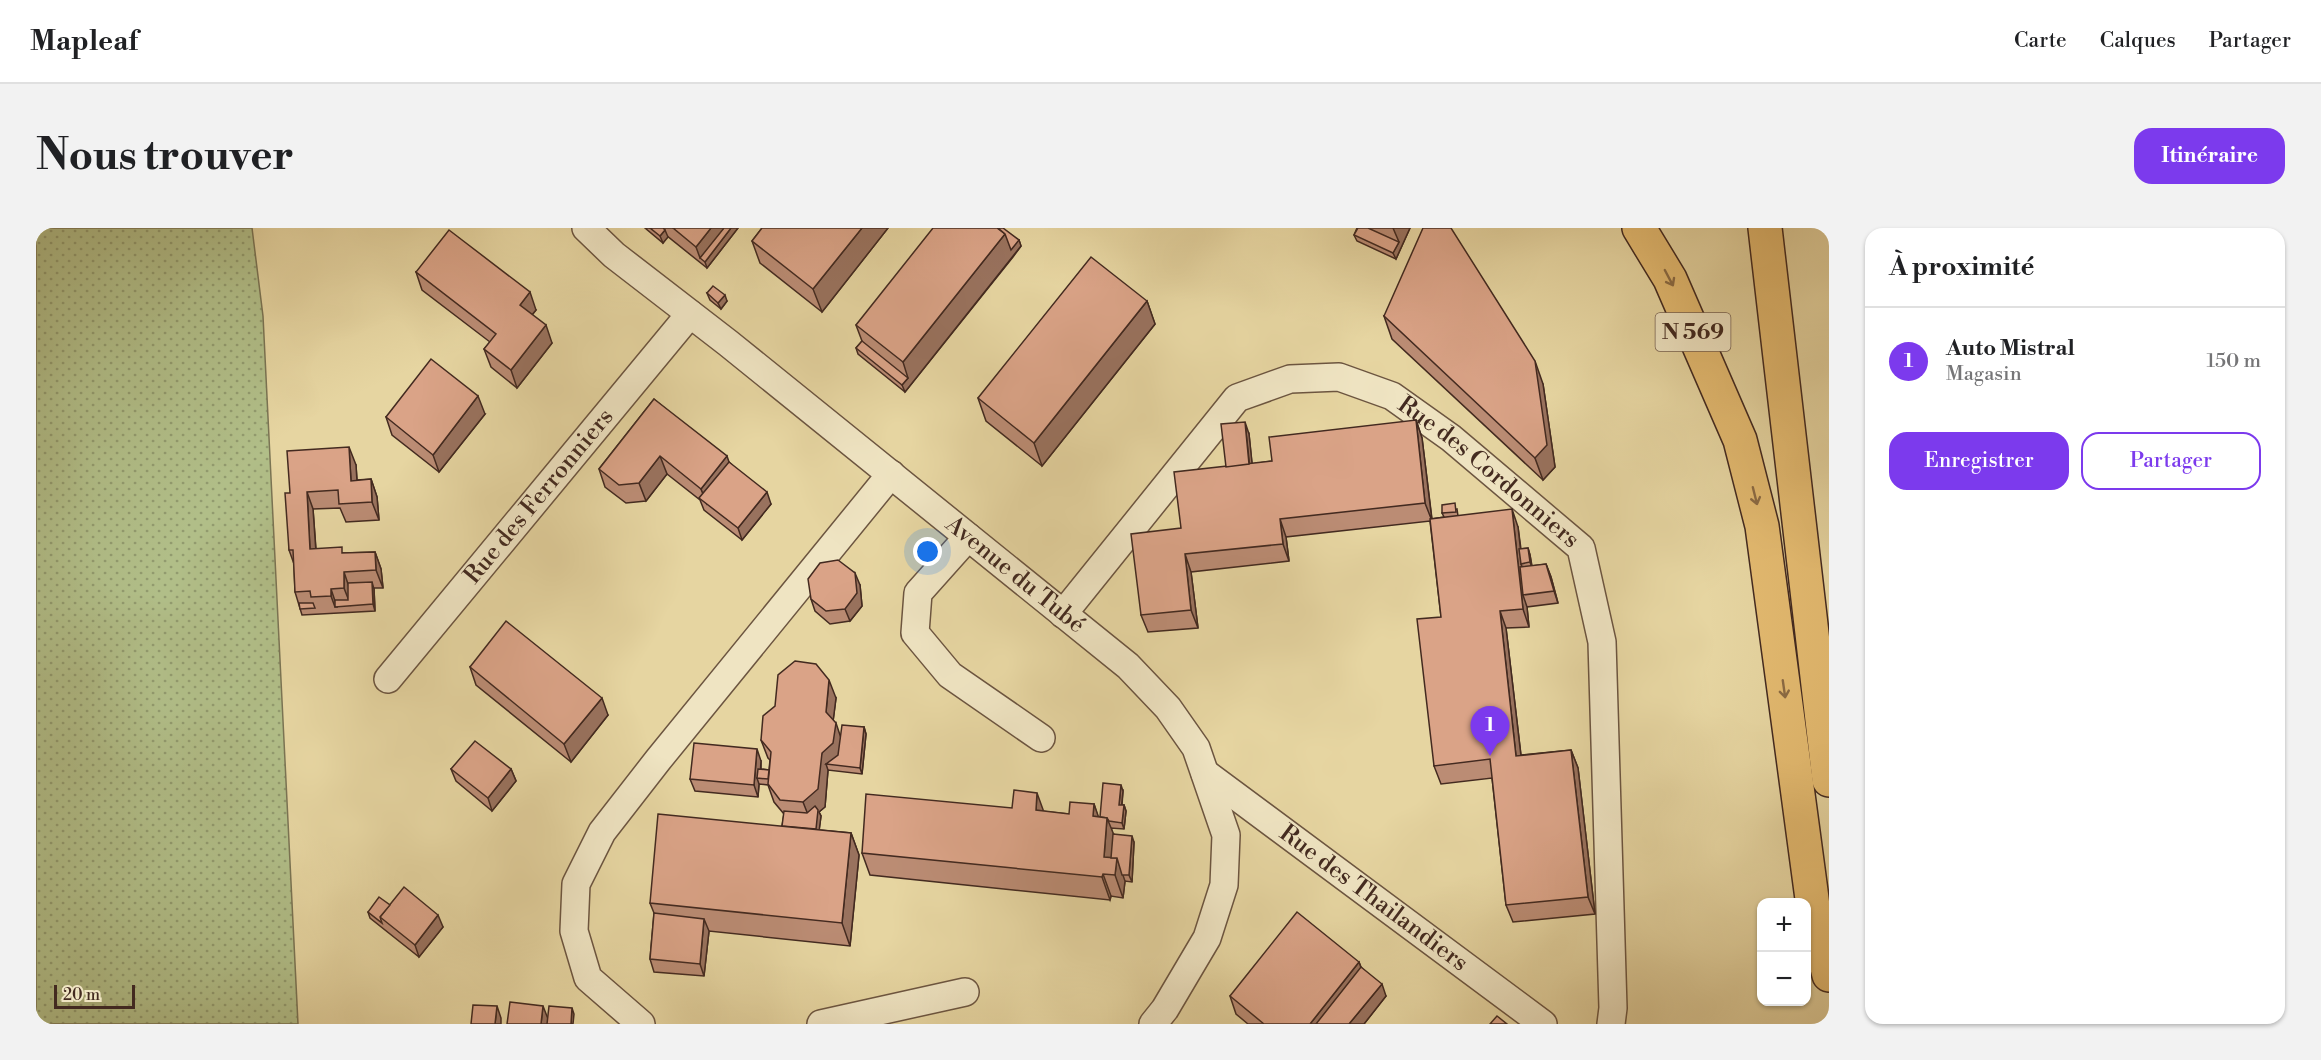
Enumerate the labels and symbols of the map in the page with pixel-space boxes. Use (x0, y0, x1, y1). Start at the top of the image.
one-way arrow (1664, 269, 1675, 287)
road number: N 569 (1656, 313, 1730, 351)
street label: Rue des Cordonniers (1392, 390, 1585, 555)
street label: Rue des Ferronniers (458, 403, 620, 590)
one-way arrow (1749, 486, 1761, 505)
street label: Avenue du Tubé (939, 509, 1091, 640)
your location (913, 537, 942, 566)
one-way arrow (1779, 678, 1790, 698)
pin: 1 (1470, 706, 1510, 756)
street label: Rue des Thailandiers (1273, 818, 1474, 978)
scale bar (54, 982, 135, 1010)

